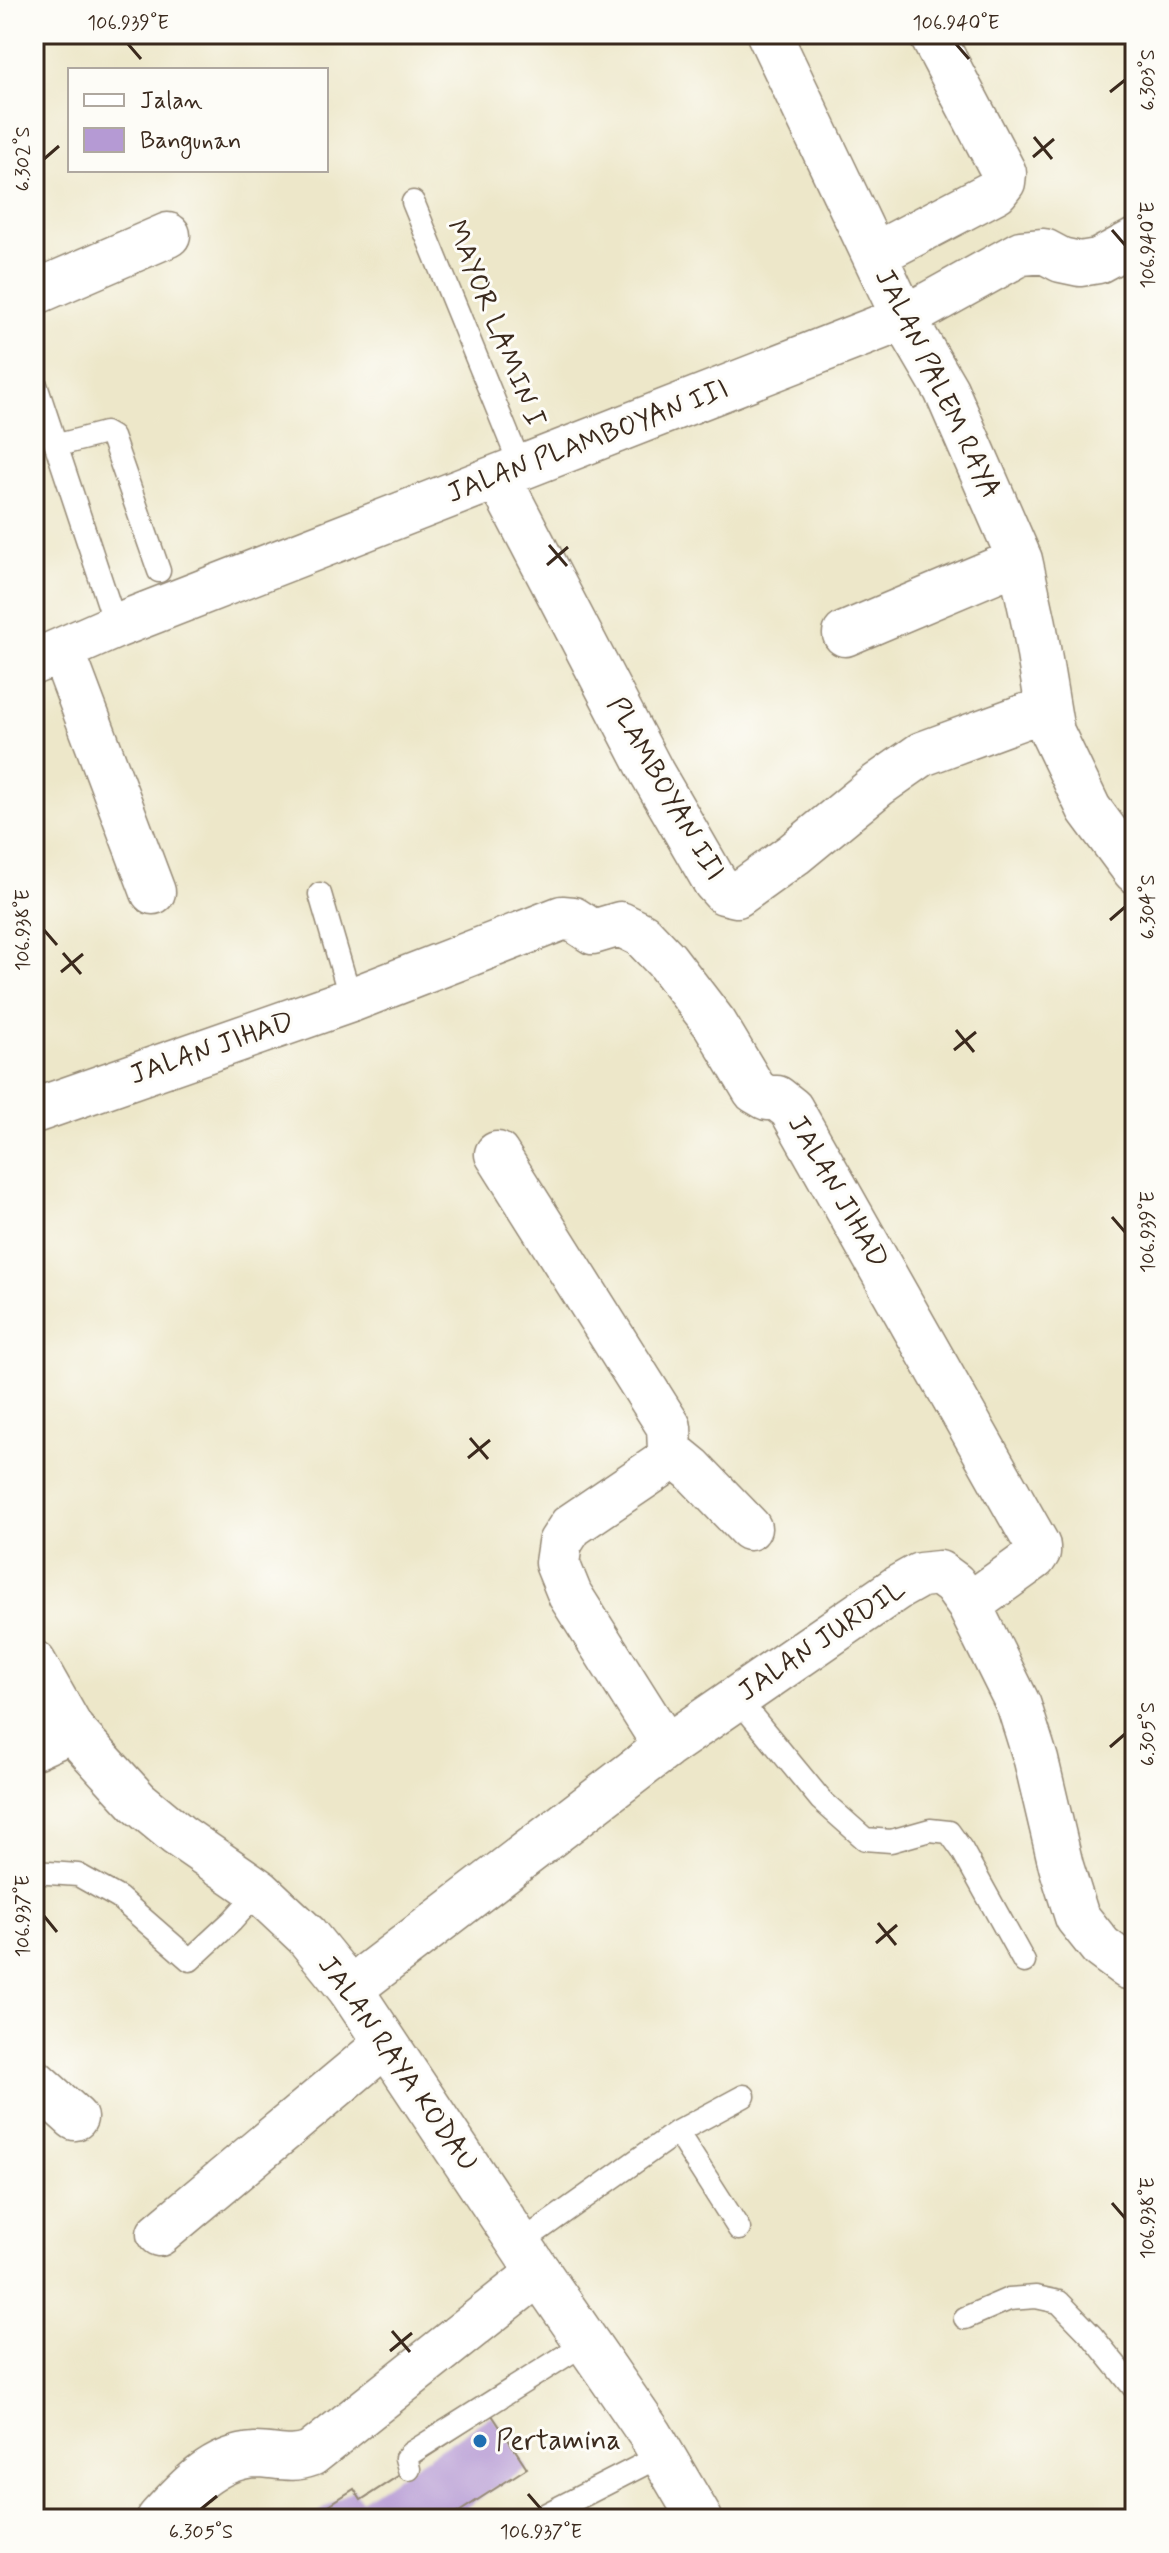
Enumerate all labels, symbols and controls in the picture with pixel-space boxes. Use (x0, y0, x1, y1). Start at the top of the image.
text: 106.939°E (87, 10, 169, 37)
text: 106.940°E (913, 10, 999, 37)
text: 6.303°S (1135, 49, 1162, 111)
legend (68, 68, 328, 172)
text: Jalan (140, 86, 203, 117)
text: 6.302°S (10, 126, 37, 192)
text: Bangunan (140, 126, 241, 159)
text: 106.940°E (1135, 202, 1162, 288)
street label: MAYOR LAMIN I (437, 215, 553, 433)
street label: JALAN PALEM RAYA (865, 263, 1009, 505)
street label: JALAN PLAMBOYAN III (442, 371, 734, 513)
street label: PLAMBOYAN III (597, 691, 733, 887)
text: 6.304°S (1135, 874, 1162, 940)
text: 106.938°E (10, 889, 37, 971)
street label: JALAN JIHAD (125, 1004, 299, 1094)
street label: JALAN JIHAD (778, 1109, 896, 1275)
text: 106.939°E (1135, 1191, 1162, 1273)
street label: JALAN JURDIL (731, 1571, 913, 1711)
text: 6.305°S (1135, 1702, 1162, 1766)
text: 106.937°E (10, 1875, 37, 1957)
street label: JALAN RAYA KODAU (308, 1949, 486, 2179)
text: 106.938°E (1135, 2177, 1162, 2259)
place label: Pertamina (496, 2423, 621, 2460)
marker: Pertamina (471, 2432, 489, 2450)
text: 6.305°S (169, 2519, 233, 2546)
text: 106.937°E (500, 2519, 582, 2546)

